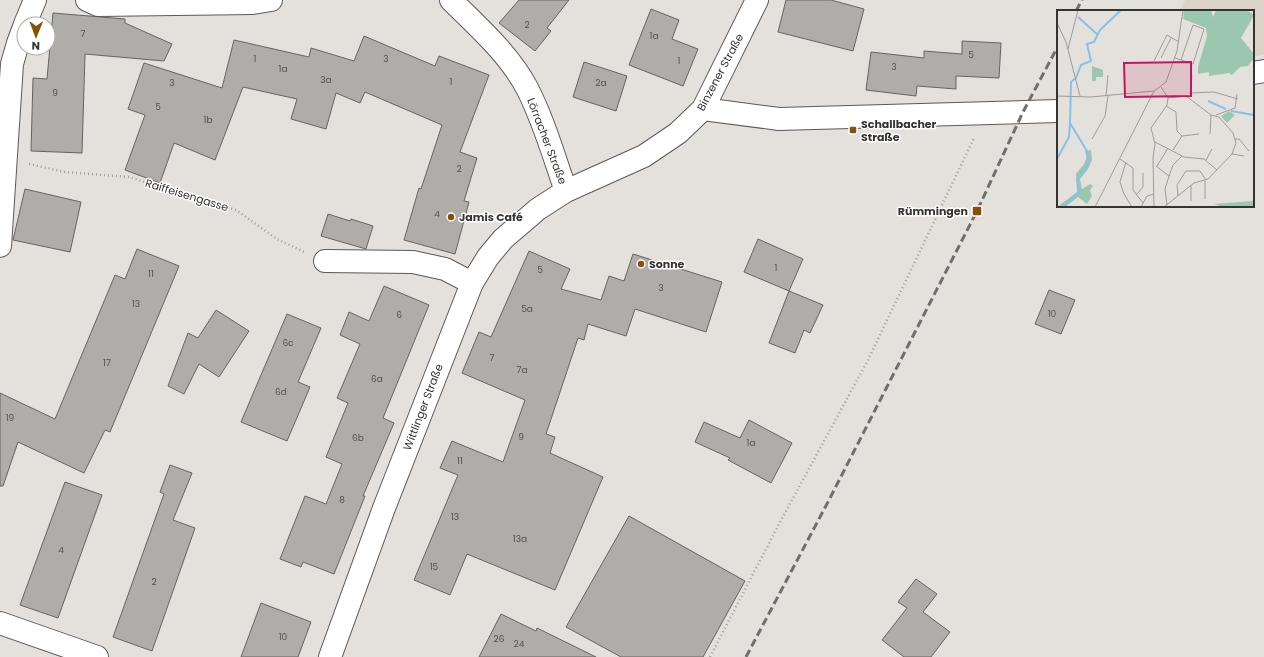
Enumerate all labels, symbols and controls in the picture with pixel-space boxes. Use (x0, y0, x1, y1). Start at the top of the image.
inset map (1057, 10, 1254, 207)
north arrow (16, 16, 56, 56)
house number: 2 (524, 19, 530, 31)
house number: 7 (81, 28, 86, 40)
house number: 1a (650, 30, 658, 42)
street label: Binzener Straße (693, 30, 747, 114)
text: N (32, 38, 40, 54)
house number: 5 (968, 49, 974, 61)
house number: 1 (254, 53, 257, 65)
house number: 3 (383, 53, 389, 65)
house number: 1 (678, 55, 681, 67)
house number: 3 (891, 61, 897, 73)
house number: 1a (279, 63, 287, 75)
house number: 3a (320, 74, 332, 86)
house number: 1 (450, 76, 453, 88)
house number: 3 (169, 77, 175, 89)
house number: 2a (595, 77, 607, 89)
house number: 9 (52, 87, 58, 99)
street label: Lörracher Straße (523, 96, 571, 187)
house number: 5 (155, 101, 161, 113)
house number: 1b (204, 114, 212, 126)
place label: Schallbacher Straße (861, 116, 937, 145)
marker: Schallbacher Straße (848, 125, 858, 135)
house number: 2 (456, 163, 462, 175)
street label: Raiffeisengasse (143, 175, 231, 215)
place label: Rümmingen (898, 203, 968, 219)
marker: Rümmingen (971, 205, 983, 217)
house number: 4 (434, 208, 440, 220)
place label: Jamis Café (459, 209, 523, 225)
marker: Jamis Café (446, 212, 456, 222)
place label: Sonne (649, 256, 685, 272)
marker: Sonne (636, 259, 646, 269)
house number: 1 (775, 262, 778, 274)
house number: 5 (537, 264, 543, 276)
house number: 11 (148, 268, 154, 280)
house number: 3 (658, 282, 664, 294)
house number: 13 (132, 298, 140, 310)
house number: 5a (521, 303, 533, 315)
house number: 10 (1048, 308, 1057, 320)
house number: 6 (396, 309, 402, 321)
house number: 6c (282, 337, 294, 349)
house number: 7 (490, 352, 495, 364)
house number: 17 (103, 357, 111, 369)
street label: Wittlinger Straße (399, 361, 447, 453)
house number: 7a (517, 364, 528, 376)
house number: 6a (371, 373, 383, 385)
house number: 6d (275, 386, 287, 398)
house number: 19 (6, 412, 15, 424)
house number: 9 (518, 431, 524, 443)
house number: 6b (352, 432, 364, 444)
house number: 1a (747, 437, 755, 449)
house number: 11 (457, 455, 463, 467)
house number: 8 (339, 494, 345, 506)
house number: 13 (451, 511, 459, 523)
house number: 13a (513, 533, 527, 545)
house number: 4 (58, 544, 64, 556)
house number: 15 (430, 561, 439, 573)
house number: 2 (151, 576, 157, 588)
house number: 10 (279, 631, 288, 643)
house number: 26 (494, 633, 505, 645)
house number: 24 (514, 638, 525, 650)

